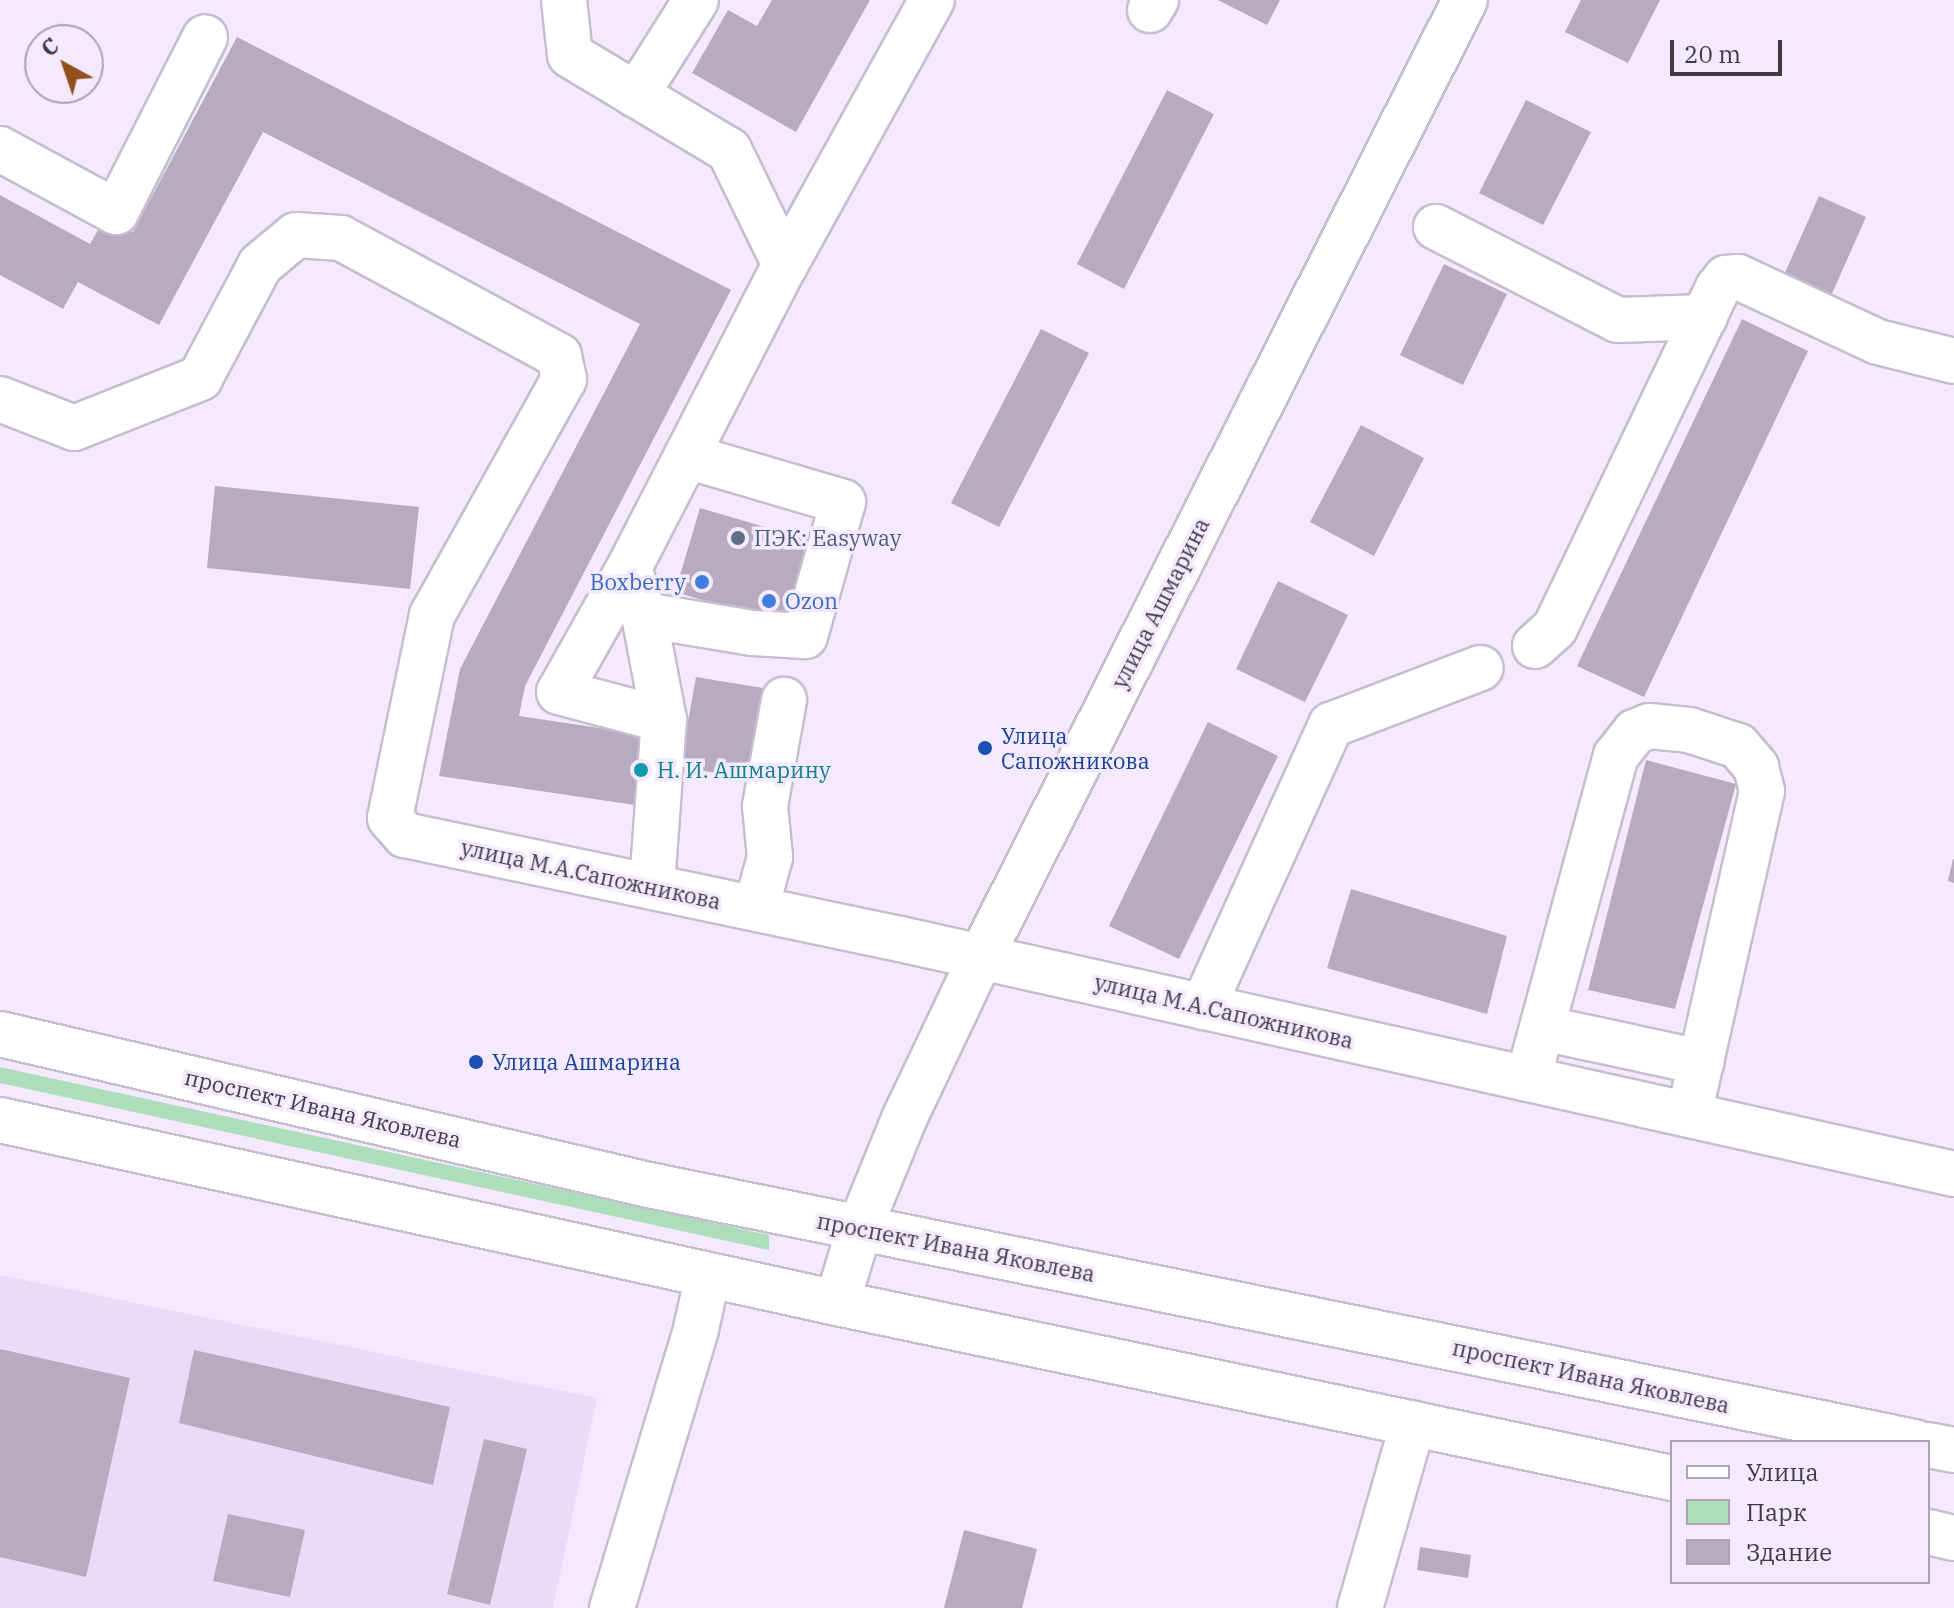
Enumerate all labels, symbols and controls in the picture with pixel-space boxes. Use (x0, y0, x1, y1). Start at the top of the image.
north arrow (24, 24, 104, 104)
scale bar (1674, 24, 1786, 74)
text: С (35, 31, 64, 63)
text: 20 m (1684, 38, 1741, 70)
street label: улица Ашмарина (1106, 513, 1214, 693)
place label: ПЭК: Easyway (754, 525, 902, 551)
marker: ПЭК: Easyway (729, 529, 747, 547)
place label: Boxberry (590, 569, 686, 595)
marker: Boxberry (693, 573, 711, 591)
place label: Ozon (785, 588, 838, 614)
marker: Ozon (760, 592, 778, 610)
place label: Улица Сапожникова (1001, 722, 1150, 774)
marker: Улица Сапожникова (976, 739, 994, 757)
place label: Н. И. Ашмарину (657, 757, 831, 783)
marker: Н. И. Ашмарину (632, 761, 650, 779)
street label: улица М.А.Сапожникова (459, 834, 723, 914)
street label: улица М.А.Сапожникова (1092, 968, 1356, 1054)
place label: Улица Ашмарина (492, 1049, 681, 1075)
marker: Улица Ашмарина (467, 1053, 485, 1071)
street label: проспект Ивана Яковлева (182, 1063, 464, 1153)
street label: проспект Ивана Яковлева (815, 1207, 1097, 1287)
street label: проспект Ивана Яковлева (1450, 1334, 1732, 1418)
legend (1670, 1440, 1930, 1584)
text: Улица (1746, 1456, 1819, 1488)
text: Парк (1746, 1496, 1807, 1528)
text: Здание (1746, 1536, 1832, 1568)

